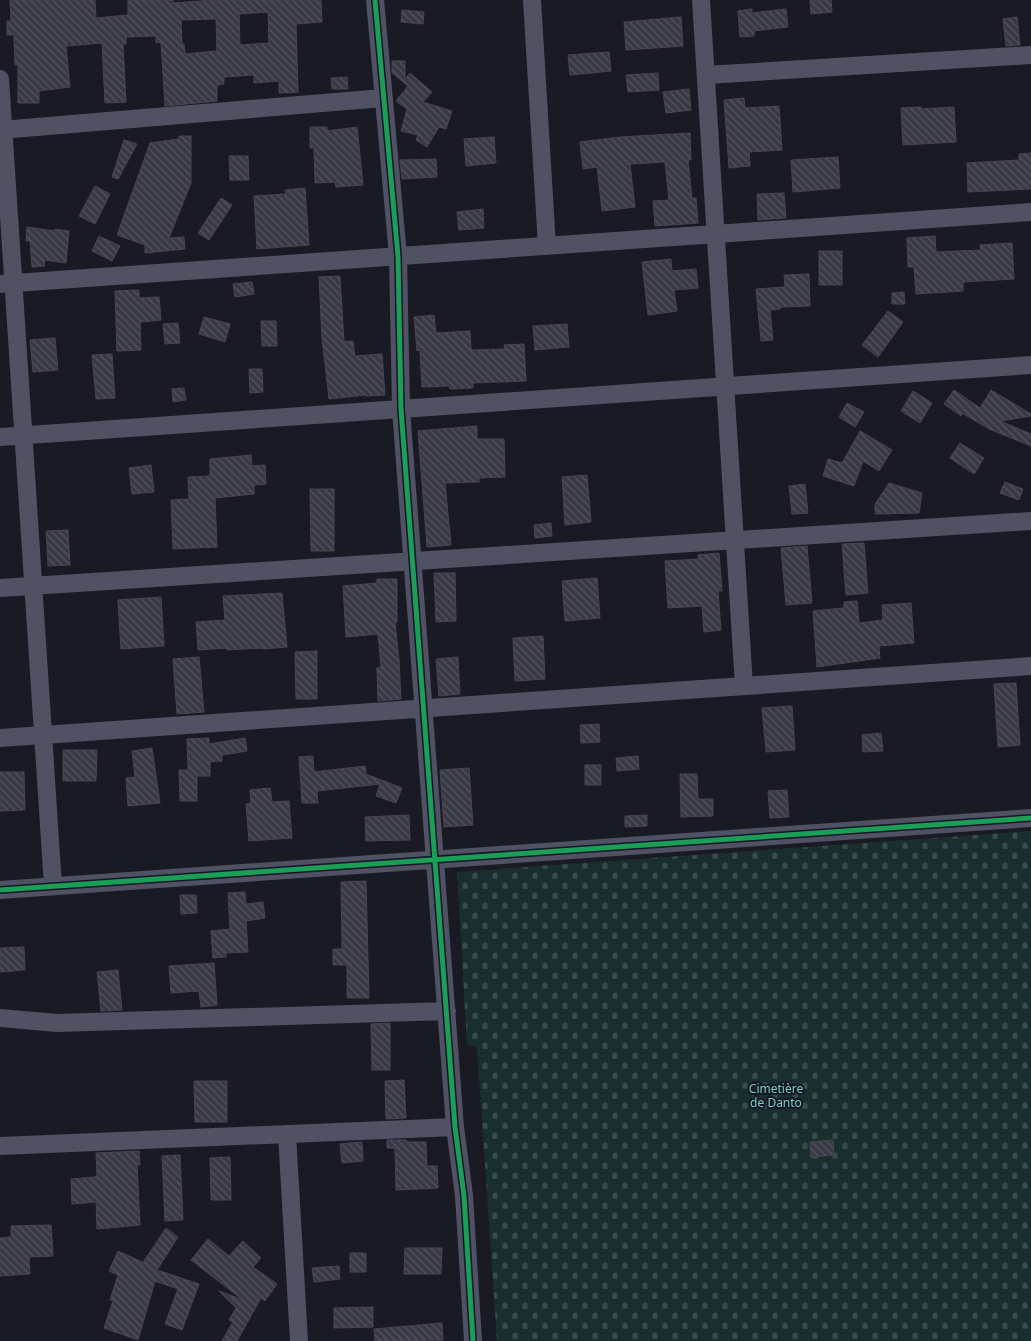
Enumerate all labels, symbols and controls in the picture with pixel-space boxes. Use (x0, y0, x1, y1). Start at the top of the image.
park label: Cimetière de Danto (749, 1080, 803, 1111)

